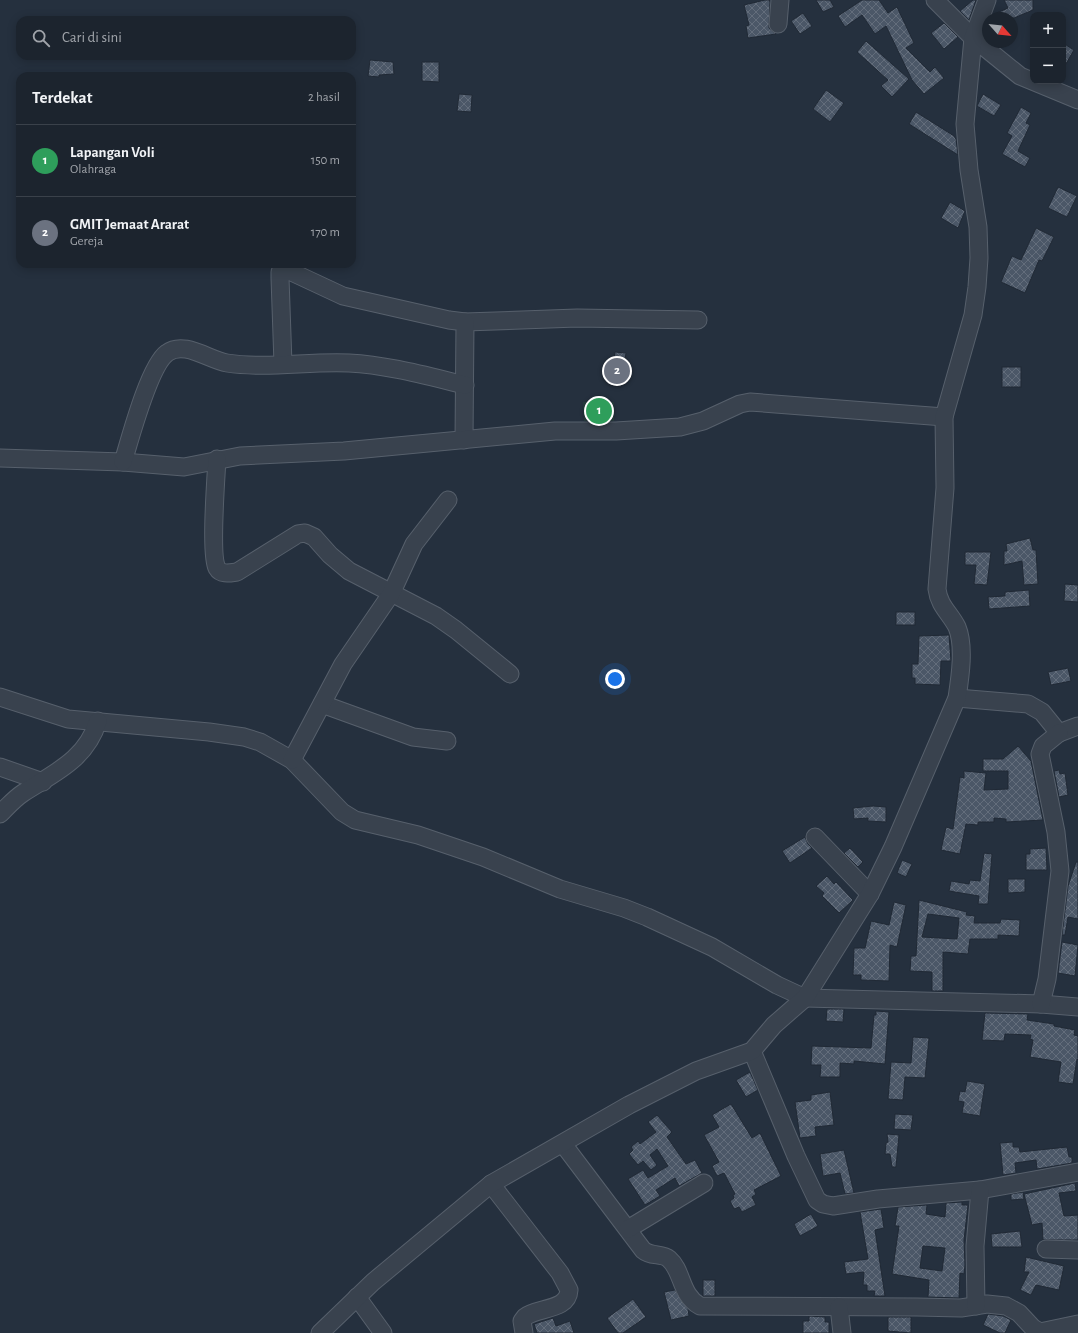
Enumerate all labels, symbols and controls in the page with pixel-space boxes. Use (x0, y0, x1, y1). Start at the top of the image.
north arrow (982, 12, 1018, 48)
map controls (1030, 12, 1066, 84)
button: + (1030, 12, 1066, 48)
search box (16, 16, 356, 60)
icon: search (30, 27, 52, 49)
text: Cari di sini (62, 30, 122, 45)
button: − (1030, 48, 1066, 84)
text: Terdekat (32, 89, 92, 106)
text: 2 hasil (308, 91, 340, 104)
text: Lapangan Voli (70, 145, 155, 160)
text: 1 (43, 154, 47, 167)
text: 150 m (311, 154, 340, 167)
text: Olahraga (70, 163, 116, 176)
text: GMIT Jemaat Ararat (70, 217, 189, 232)
text: 2 (42, 226, 48, 239)
text: 170 m (311, 226, 340, 239)
text: Gereja (70, 235, 103, 248)
pin: 2 (604, 356, 630, 386)
pin: 1 (586, 396, 612, 426)
your location (605, 669, 625, 689)

